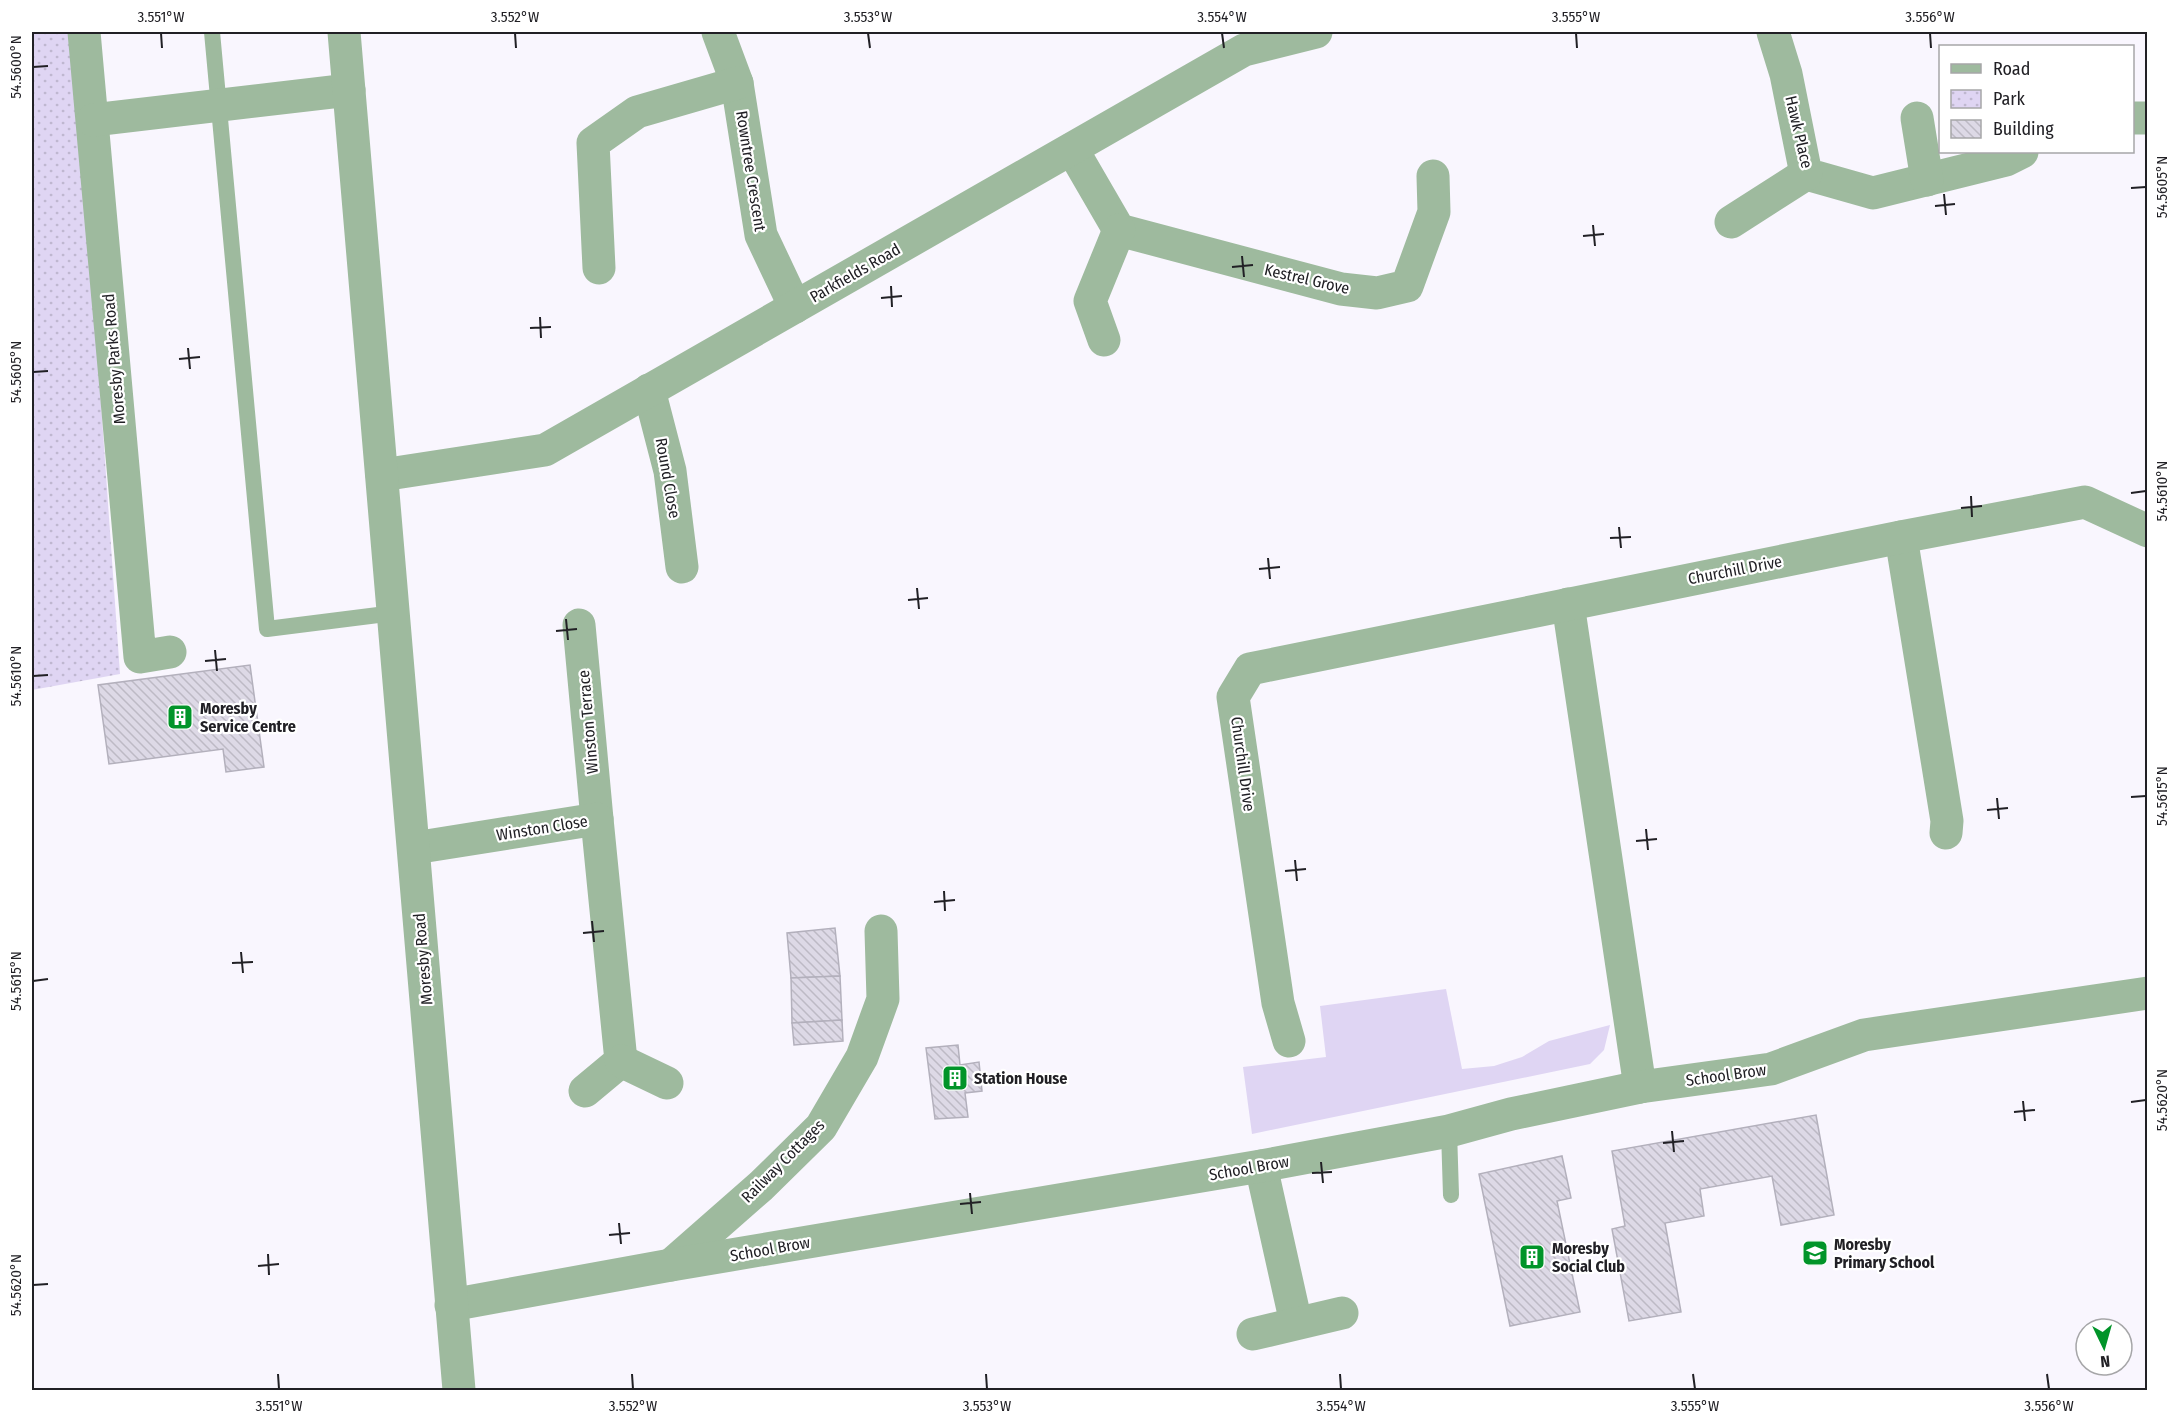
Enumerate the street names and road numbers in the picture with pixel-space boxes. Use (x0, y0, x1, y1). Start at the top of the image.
street label: Hawk Place (1781, 94, 1817, 170)
street label: Rowntree Crescent (732, 109, 770, 233)
street label: Parkfields Road (806, 239, 904, 307)
street label: Kestrel Grove (1263, 260, 1352, 298)
street label: Moresby Parks Road (99, 293, 129, 425)
street label: Round Close (652, 436, 684, 520)
street label: Churchill Drive (1686, 552, 1784, 588)
street label: Winston Terrace (574, 669, 602, 775)
street label: Churchill Drive (1227, 715, 1259, 813)
street label: Winston Close (495, 811, 589, 845)
street label: Moresby Road (410, 912, 436, 1006)
street label: School Brow (1685, 1060, 1768, 1090)
street label: Railway Cottages (738, 1115, 829, 1206)
street label: School Brow (1208, 1152, 1291, 1184)
street label: School Brow (729, 1233, 812, 1265)

